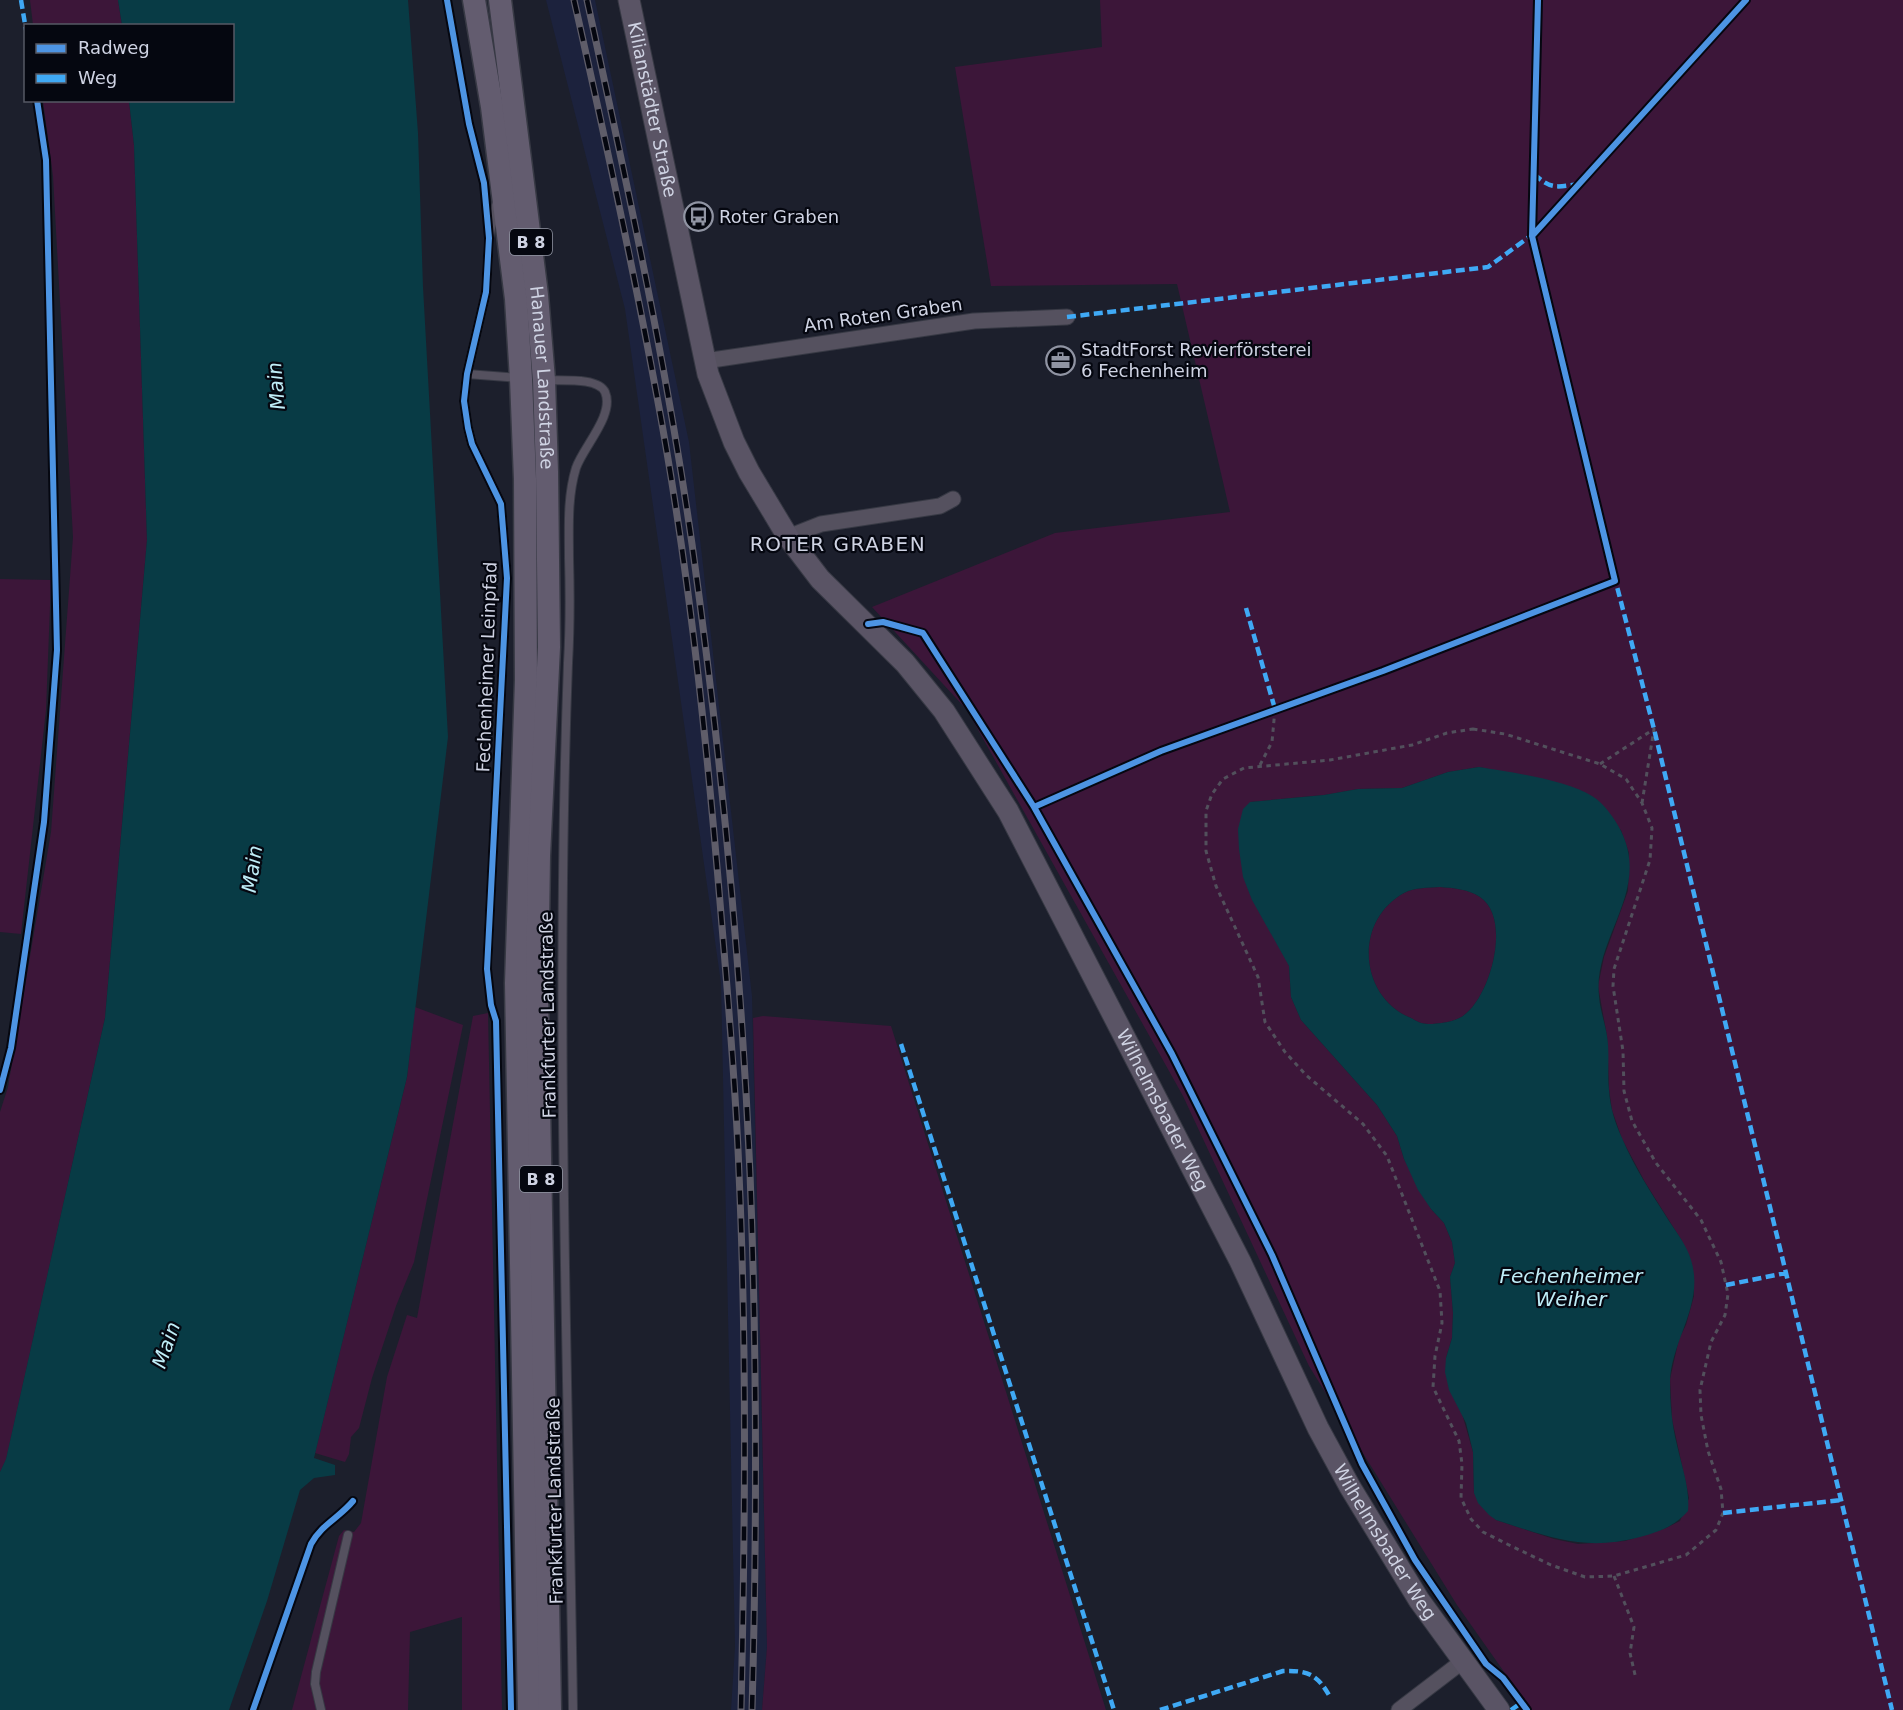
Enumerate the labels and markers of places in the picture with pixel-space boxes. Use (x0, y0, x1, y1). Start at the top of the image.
bus stop icon: Roter Graben (682, 201, 714, 233)
place label: Roter Graben (719, 206, 839, 227)
place label: StadtForst Revierförsterei 6 Fechenheim (1081, 339, 1312, 381)
office icon: StadtForst Revierförsterei 6 Fechenheim (1044, 344, 1076, 376)

